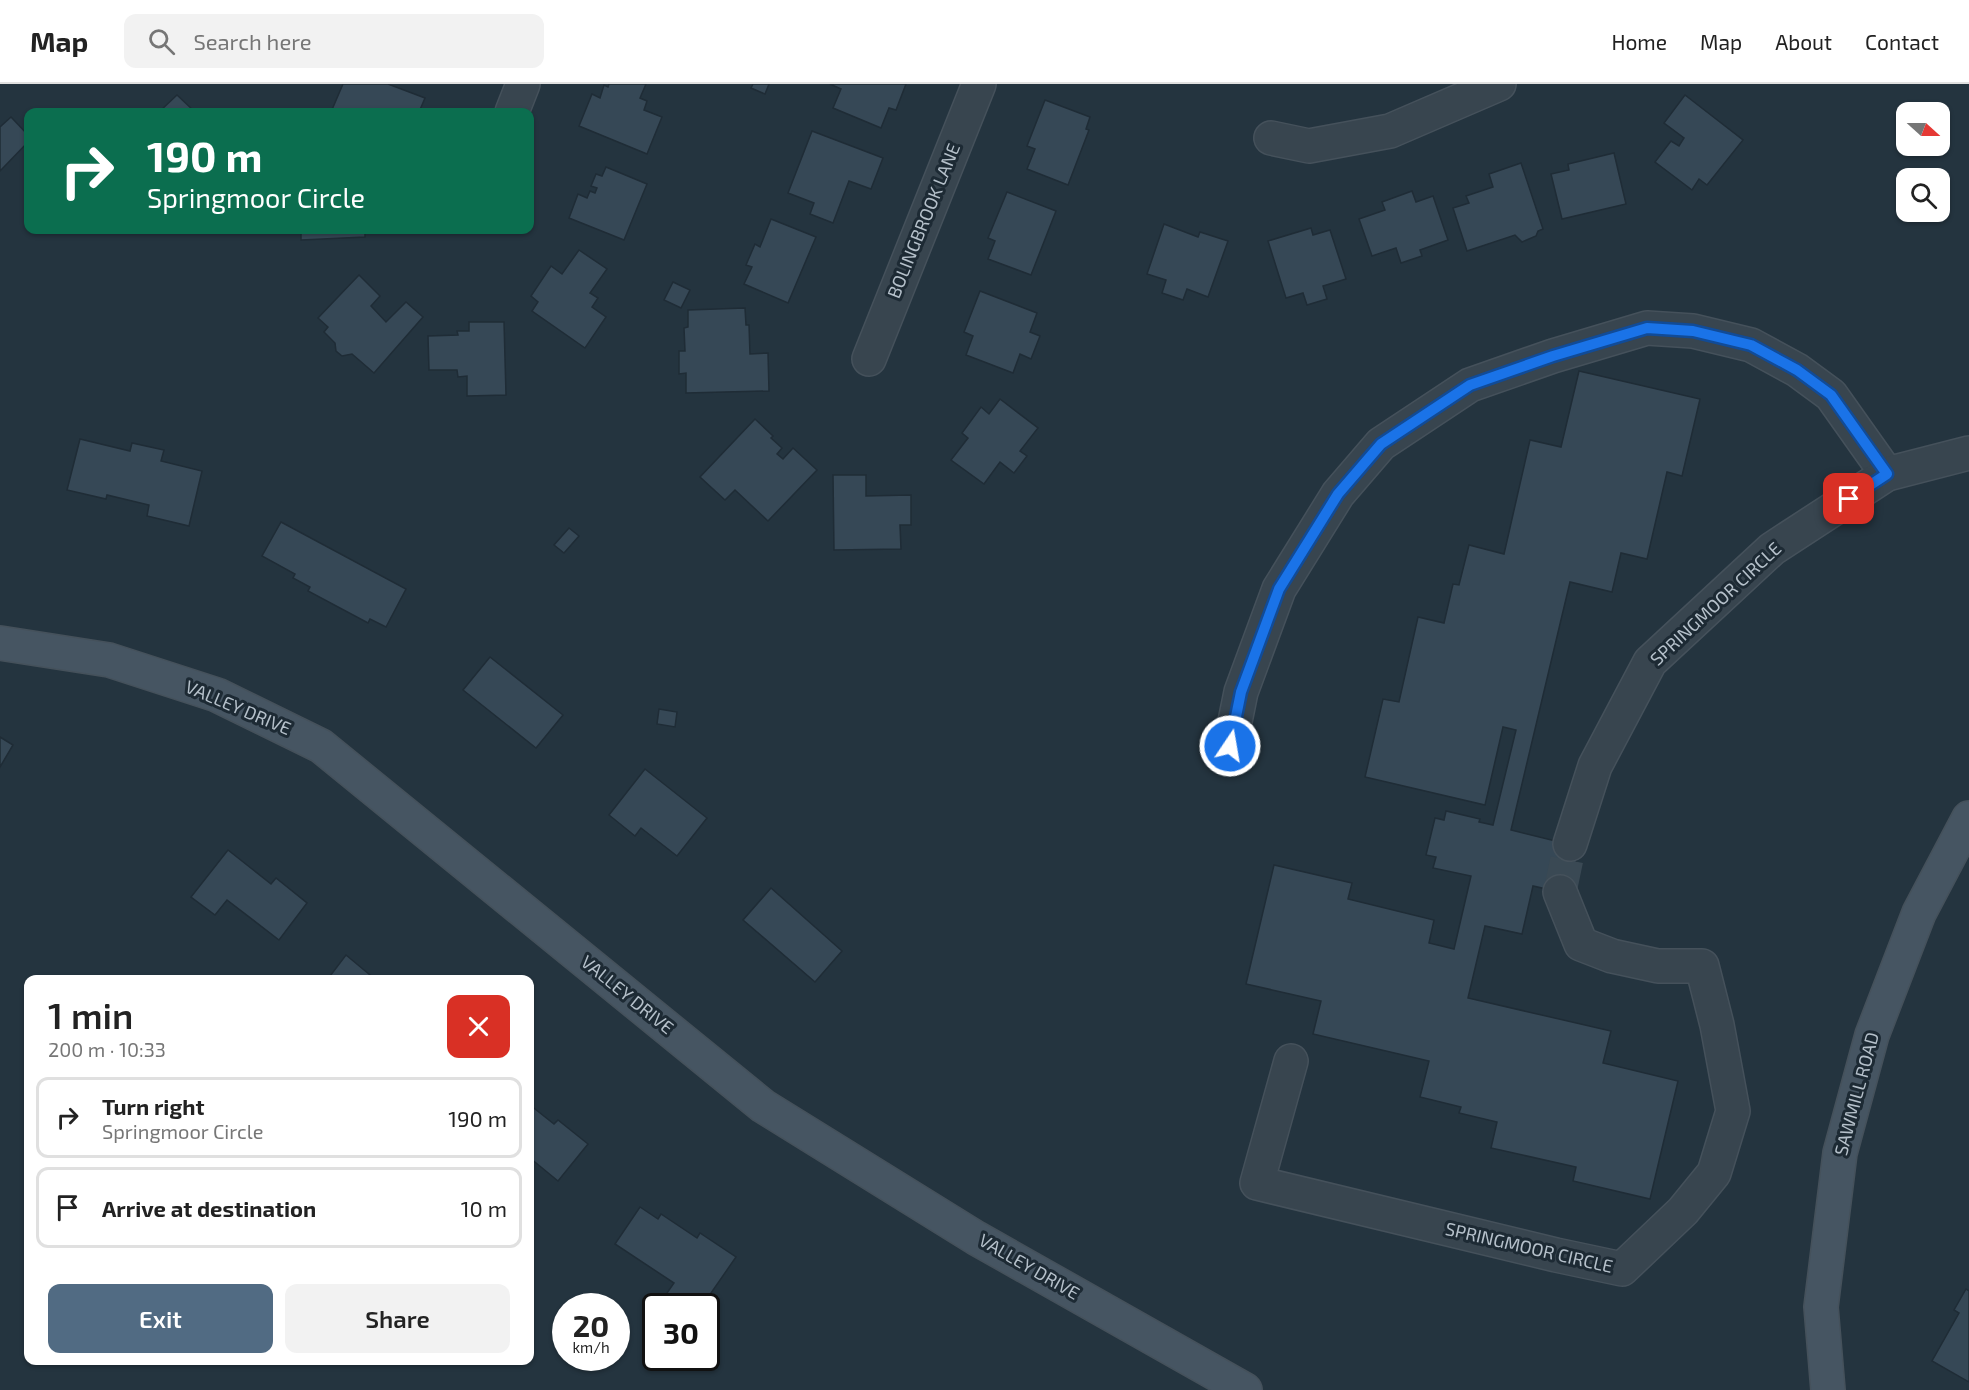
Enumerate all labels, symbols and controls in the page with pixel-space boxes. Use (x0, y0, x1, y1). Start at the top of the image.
search box (124, 14, 544, 68)
text: Map (30, 24, 88, 58)
icon: search (145, 25, 178, 58)
text: Search here (193, 28, 312, 54)
text: Home (1611, 29, 1667, 54)
text: Map (1700, 29, 1742, 54)
text: About (1775, 29, 1832, 54)
text: Contact (1865, 29, 1939, 54)
north arrow (1896, 102, 1950, 156)
map controls (1896, 102, 1950, 222)
text: 190 m (147, 130, 263, 180)
icon: right (48, 132, 126, 210)
street label: BOLINGBROOK LANE (882, 140, 964, 301)
button: search (1896, 168, 1950, 222)
text: Springmoor Circle (147, 181, 365, 213)
pin (1823, 473, 1874, 524)
icon: arrive (1832, 482, 1865, 515)
street label: SPRINGMOOR CIRCLE (1645, 537, 1785, 670)
street label: VALLEY DRIVE (182, 675, 295, 739)
position arrow (1198, 714, 1262, 778)
street label: VALLEY DRIVE (577, 950, 678, 1038)
text: 1 min (48, 993, 133, 1036)
button: close (447, 995, 510, 1058)
street label: SAWMILL ROAD (1829, 1030, 1883, 1158)
text: 200 m · 10:33 (48, 1037, 166, 1061)
text: Turn right (102, 1093, 204, 1119)
icon: right (51, 1101, 84, 1134)
text: 190 m (448, 1105, 507, 1131)
text: Springmoor Circle (102, 1119, 263, 1143)
icon: arrive (51, 1191, 84, 1224)
text: Arrive at destination (102, 1195, 316, 1221)
text: 10 m (461, 1195, 507, 1221)
street label: SPRINGMOOR CIRCLE (1443, 1217, 1615, 1277)
street label: VALLEY DRIVE (975, 1228, 1084, 1304)
button: Exit (48, 1284, 273, 1353)
button: Share (285, 1284, 510, 1353)
speed limit sign: 30 (642, 1293, 720, 1371)
text: 20 (573, 1307, 609, 1343)
text: km/h (572, 1338, 610, 1356)

